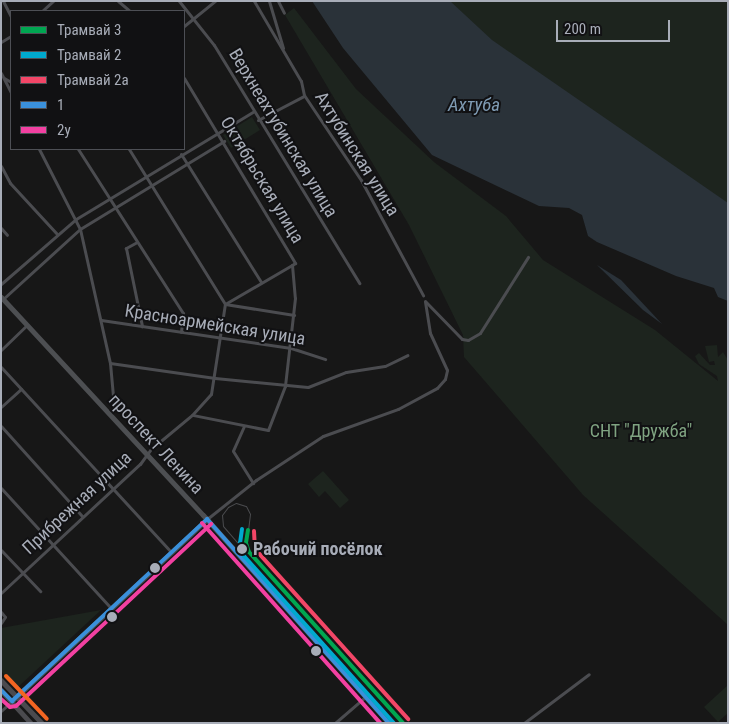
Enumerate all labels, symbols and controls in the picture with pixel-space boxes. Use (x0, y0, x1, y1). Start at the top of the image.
legend (10, 10, 185, 150)
scale bar (559, 10, 673, 42)
text: 200 m (564, 20, 601, 38)
text: Трамвай 3 (57, 21, 122, 39)
street label: Верхнеахтубинская улица (224, 45, 342, 221)
text: Трамвай 2 (57, 46, 122, 64)
text: Трамвай 2а (57, 71, 129, 89)
street label: Ахтубинская улица (310, 88, 404, 220)
water label: Ахтуба (448, 94, 500, 116)
text: 1 (57, 96, 64, 114)
street label: Октябрьская улица (216, 113, 308, 247)
text: 2у (57, 121, 71, 139)
street label: Красноармейская улица (123, 300, 307, 350)
street label: проспект Ленина (104, 389, 208, 499)
park label: СНТ "Дружба" (590, 420, 692, 442)
street label: Прибрежная улица (18, 447, 136, 559)
place label: Рабочий посёлок (253, 538, 382, 560)
marker: Рабочий посёлок (235, 542, 249, 556)
unlabelled marker (150, 563, 160, 573)
unlabelled marker (107, 612, 117, 622)
unlabelled marker (311, 646, 321, 656)

